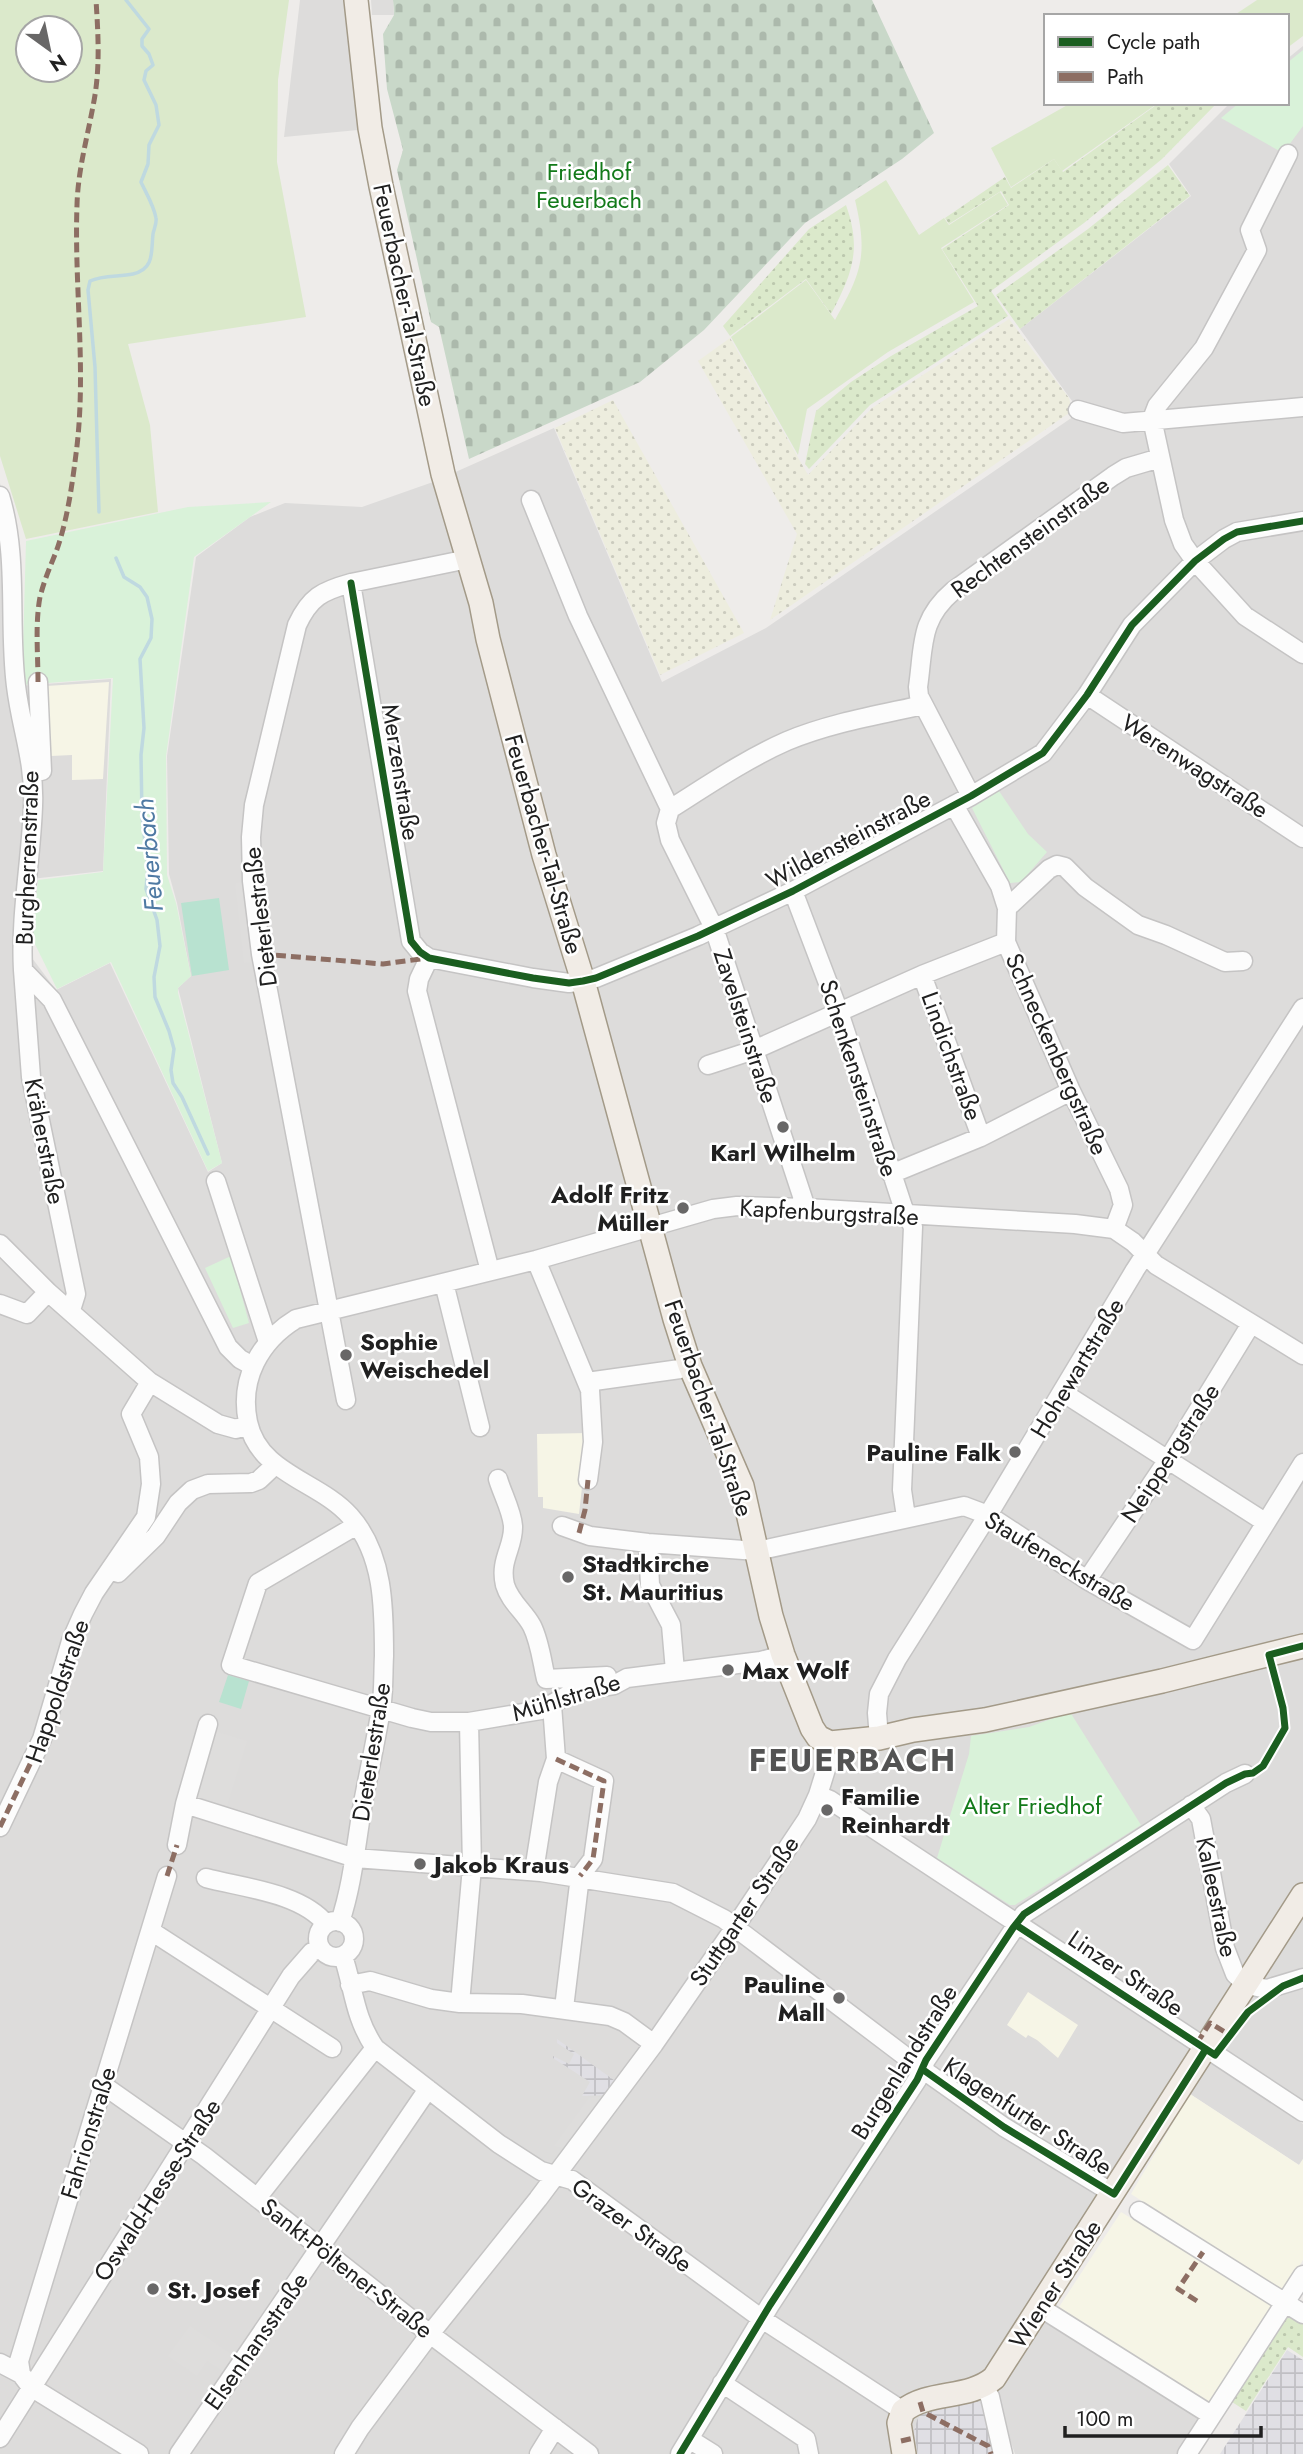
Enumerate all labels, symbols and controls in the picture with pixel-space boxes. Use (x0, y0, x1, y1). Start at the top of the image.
north arrow (14, 14, 84, 84)
legend (1044, 14, 1289, 105)
text: Cycle path (1107, 27, 1200, 57)
text: N (44, 47, 72, 78)
text: Path (1107, 62, 1144, 92)
park label: Friedhof Feuerbach (536, 154, 642, 217)
street label: Feuerbacher-Tal-Straße (364, 180, 446, 410)
street label: Rechtensteinstraße (944, 467, 1116, 607)
street label: Merzenstraße (373, 701, 429, 843)
street label: Werenwagstraße (1114, 705, 1276, 827)
street label: Feuerbacher-Tal-Straße (496, 730, 592, 958)
street label: Burgherrenstraße (6, 770, 48, 946)
street label: Wildensteinstraße (759, 781, 937, 897)
water label: Feuerbach (125, 797, 173, 913)
street label: Dieterlestraße (234, 845, 286, 989)
street label: Zavelsteinstraße (705, 944, 787, 1108)
street label: Schneckenbergstraße (997, 948, 1117, 1160)
street label: Schenkensteinstraße (811, 975, 907, 1181)
street label: Lindichstraße (913, 987, 991, 1125)
street label: Kräherstraße (16, 1075, 74, 1207)
marker: Karl Wilhelm (775, 1119, 791, 1135)
place label: Karl Wilhelm (710, 1135, 856, 1170)
place label: Adolf Fritz Müller (550, 1177, 669, 1240)
street label: Kapfenburgstraße (738, 1190, 920, 1234)
marker: Adolf Fritz Müller (675, 1200, 691, 1216)
street label: Hohewartstraße (1021, 1291, 1133, 1445)
street label: Feuerbacher-Tal-Straße (655, 1295, 763, 1521)
place label: Sophie Weischedel (360, 1324, 489, 1387)
marker: Sophie Weischedel (338, 1347, 354, 1363)
street label: Neippergstraße (1112, 1377, 1228, 1529)
place label: Pauline Falk (866, 1435, 1001, 1470)
marker: Pauline Falk (1007, 1444, 1023, 1460)
street label: Staufeneckstraße (978, 1502, 1142, 1620)
place label: Stadtkirche St. Mauritius (582, 1546, 723, 1609)
marker: Stadtkirche St. Mauritius (560, 1569, 576, 1585)
street label: Happoldstraße (16, 1615, 98, 1767)
place label: Max Wolf (742, 1653, 851, 1688)
marker: Max Wolf (720, 1662, 736, 1678)
street label: Mühlstraße (508, 1664, 624, 1730)
street label: Dieterlestraße (343, 1680, 399, 1824)
district label: FEUERBACH (749, 1737, 957, 1783)
place label: Familie Reinhardt (841, 1779, 950, 1842)
park label: Alter Friedhof (962, 1788, 1103, 1823)
marker: Familie Reinhardt (819, 1802, 835, 1818)
street label: Stuttgarter Straße (681, 1829, 807, 1993)
street label: Kalleestraße (1187, 1834, 1247, 1960)
place label: Jakob Kraus (430, 1847, 569, 1882)
marker: Jakob Kraus (412, 1856, 428, 1872)
street label: Linzer Straße (1061, 1921, 1191, 2025)
place label: Pauline Mall (743, 1967, 825, 2030)
street label: Burgenlandstraße (842, 1978, 966, 2146)
marker: Pauline Mall (831, 1990, 847, 2006)
street label: Klagenfurter Straße (937, 2048, 1119, 2184)
street label: Fahrionstraße (51, 2063, 125, 2203)
street label: Oswald-Hesse-Straße (85, 2092, 229, 2288)
street label: Grazer Straße (564, 2169, 700, 2281)
street label: Sankt-Pöltener-Straße (253, 2189, 441, 2347)
street label: Wiener Straße (1000, 2213, 1110, 2355)
street label: Elsenhansstraße (196, 2265, 316, 2417)
place label: St. Josef (167, 2272, 261, 2307)
marker: St. Josef (145, 2281, 161, 2297)
scale bar (1065, 2394, 1261, 2438)
text: 100 m (1076, 2404, 1133, 2434)

